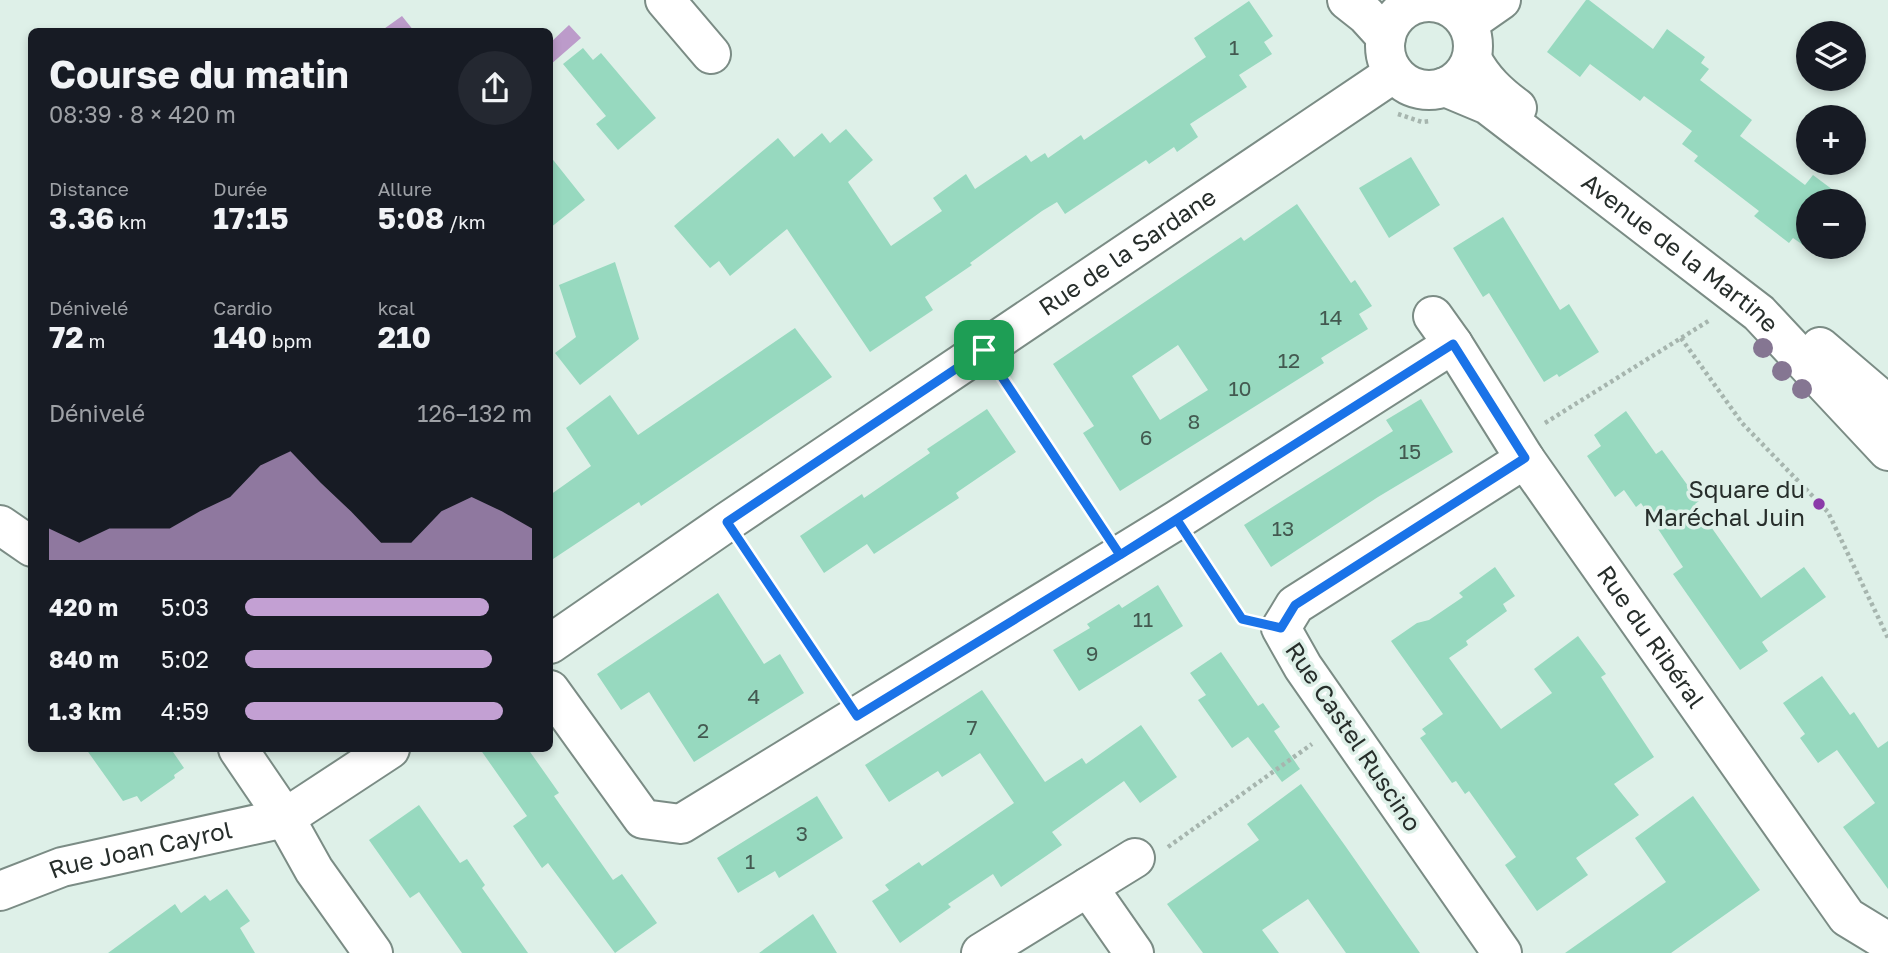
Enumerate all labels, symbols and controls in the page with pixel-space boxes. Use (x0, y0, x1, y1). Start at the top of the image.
map controls (1796, 21, 1866, 259)
button: layers (1796, 21, 1866, 91)
house number: 1 (1229, 34, 1239, 60)
text: Course du matin (49, 51, 349, 96)
button: share (458, 51, 532, 125)
text: 08:39 · 8 × 420 m (49, 100, 236, 128)
button: + (1796, 105, 1866, 175)
street label: Avenue de la Martine (1577, 166, 1785, 338)
text: Distance (49, 177, 129, 200)
text: Durée (213, 177, 267, 200)
text: Allure (378, 177, 432, 200)
street label: Rue de la Sardane (1033, 181, 1221, 321)
button: − (1796, 189, 1866, 259)
text: 3.36 (49, 200, 114, 236)
text: 17:15 (213, 200, 288, 236)
text: 5:08 (378, 200, 444, 236)
text: km (114, 210, 147, 233)
text: /km (444, 210, 486, 233)
text: Dénivelé (49, 296, 128, 319)
text: Cardio (213, 296, 272, 319)
text: kcal (378, 296, 415, 319)
house number: 14 (1320, 304, 1343, 330)
text: 72 (49, 319, 84, 355)
text: 140 (213, 319, 267, 355)
text: 210 (378, 319, 431, 355)
pin (954, 320, 1014, 380)
text: m (84, 329, 105, 352)
text: bpm (267, 329, 312, 352)
icon: arrive (965, 331, 1003, 369)
house number: 12 (1278, 347, 1300, 373)
house number: 10 (1228, 375, 1252, 401)
text: Dénivelé (49, 399, 145, 427)
text: 126–132 m (417, 399, 532, 427)
house number: 8 (1188, 408, 1200, 434)
house number: 6 (1140, 424, 1152, 450)
house number: 15 (1399, 438, 1421, 464)
place label: Square du Maréchal Juin (1644, 474, 1805, 531)
marker: Square du Maréchal Juin (1811, 496, 1827, 512)
house number: 13 (1272, 515, 1294, 541)
street label: Rue du Ribéral (1592, 560, 1712, 713)
text: 420 m (49, 593, 118, 621)
text: 5:03 (161, 593, 209, 621)
house number: 11 (1133, 606, 1153, 632)
street label: Rue Castel Ruscino (1280, 636, 1428, 836)
house number: 9 (1086, 640, 1098, 666)
text: 840 m (49, 645, 119, 673)
text: 5:02 (161, 645, 209, 673)
house number: 4 (748, 683, 760, 709)
text: 1.3 km (49, 697, 121, 725)
text: 4:59 (161, 697, 209, 725)
house number: 7 (966, 714, 978, 740)
house number: 2 (697, 717, 709, 743)
street label: Rue Joan Cayrol (44, 814, 234, 884)
house number: 3 (796, 820, 808, 846)
house number: 1 (745, 848, 755, 874)

